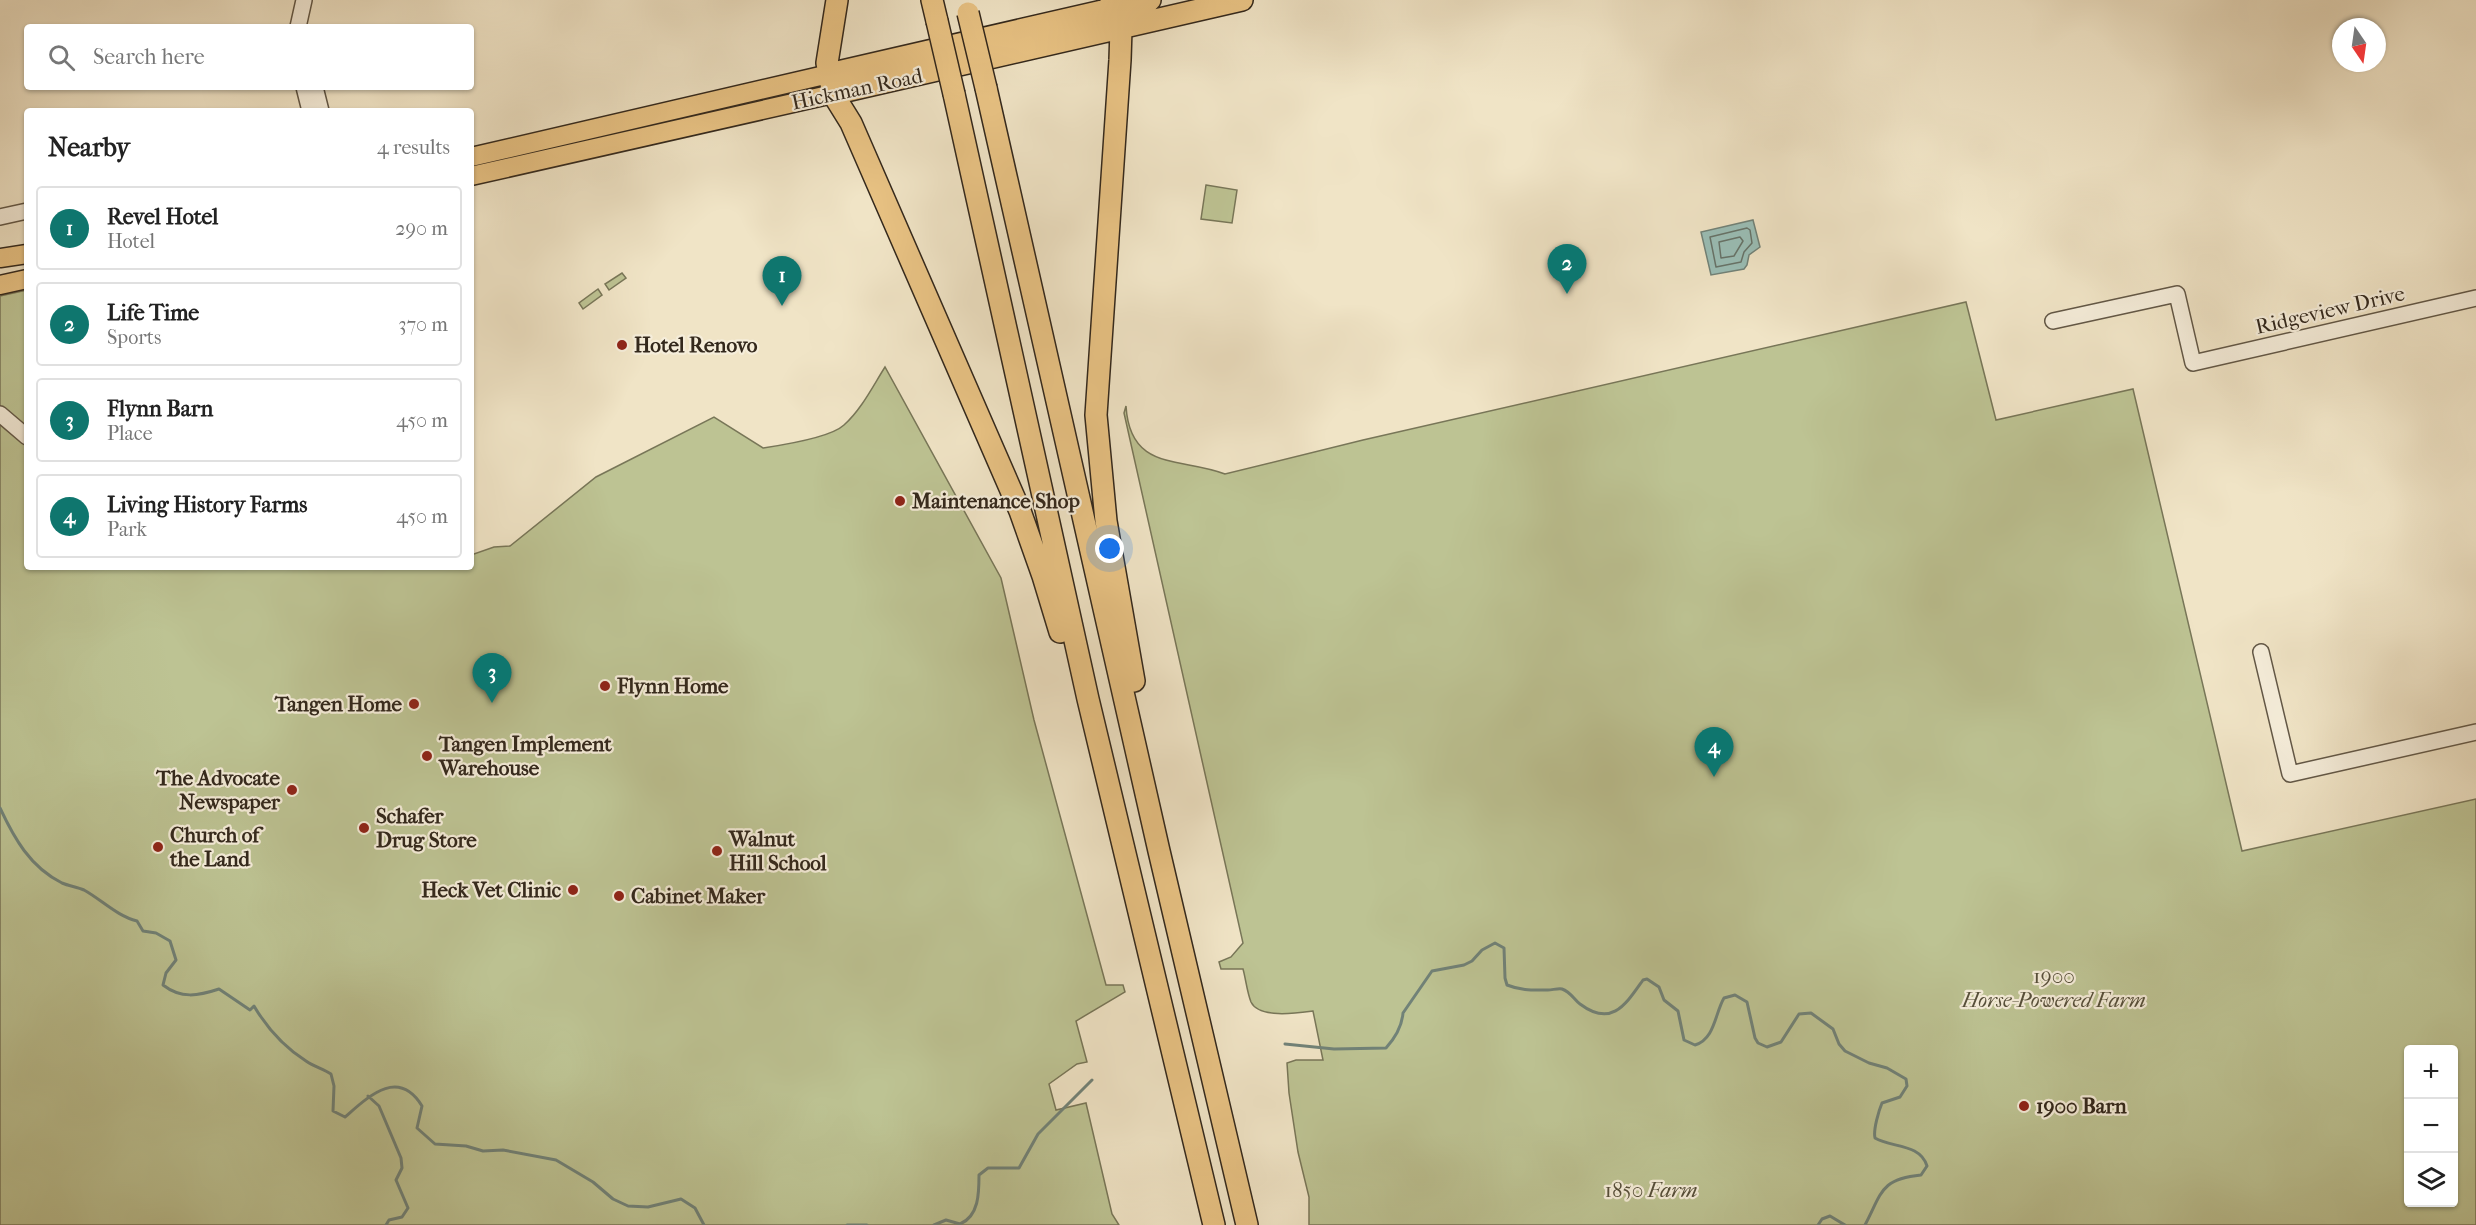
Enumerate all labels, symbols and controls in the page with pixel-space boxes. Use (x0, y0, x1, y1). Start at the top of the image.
north arrow (2332, 18, 2386, 72)
search box (24, 24, 474, 90)
icon: search (45, 41, 78, 74)
text: Search here (93, 44, 205, 70)
street label: Hickman Road (789, 63, 925, 115)
text: Nearby (48, 132, 130, 163)
text: 4 results (377, 136, 450, 159)
text: Revel Hotel (107, 204, 218, 230)
text: 1 (66, 217, 73, 240)
text: 290 m (395, 217, 448, 240)
text: Hotel (107, 230, 155, 253)
pin: 2 (1548, 244, 1586, 294)
pin: 1 (762, 256, 802, 306)
street label: Ridgeview Drive (2253, 281, 2407, 339)
text: Life Time (107, 300, 199, 326)
text: 2 (64, 313, 75, 336)
text: 370 m (398, 313, 448, 336)
text: Sports (107, 326, 161, 349)
place label: Hotel Renovo (634, 333, 758, 357)
marker: Hotel Renovo (615, 338, 629, 352)
text: Flynn Barn (107, 396, 213, 422)
text: 3 (65, 409, 74, 432)
text: 450 m (396, 409, 448, 432)
text: Place (107, 422, 153, 445)
place label: Maintenance Shop (911, 489, 1080, 513)
text: Living History Farms (107, 492, 307, 518)
marker: Maintenance Shop (893, 494, 907, 508)
text: 4 (64, 505, 75, 528)
text: 450 m (396, 505, 448, 528)
text: Park (107, 518, 147, 541)
your location (1095, 534, 1124, 563)
pin: 3 (472, 654, 512, 703)
place label: Flynn Home (616, 674, 729, 698)
marker: Flynn Home (598, 679, 612, 693)
place label: Tangen Home (274, 692, 403, 716)
marker: Tangen Home (407, 697, 421, 711)
pin: 4 (1694, 728, 1734, 777)
place label: Tangen Implement Warehouse (438, 732, 612, 780)
marker: Tangen Implement Warehouse (420, 749, 434, 763)
place label: The Advocate Newspaper (155, 766, 281, 814)
marker: The Advocate Newspaper (285, 783, 299, 797)
place label: Schafer Drug Store (376, 804, 477, 852)
marker: Schafer Drug Store (357, 821, 371, 835)
place label: Church of the Land (169, 823, 264, 871)
place label: Walnut Hill School (728, 827, 827, 875)
marker: Church of the Land (151, 840, 165, 854)
marker: Walnut Hill School (710, 844, 724, 858)
place label: Heck Vet Clinic (421, 878, 561, 902)
marker: Heck Vet Clinic (566, 883, 580, 897)
place label: Cabinet Maker (631, 884, 766, 908)
marker: Cabinet Maker (612, 889, 626, 903)
park label: 1900 Horse-Powered Farm (1961, 964, 2146, 1012)
map controls (2404, 1045, 2458, 1207)
button: + (2404, 1045, 2458, 1099)
place label: 1900 Barn (2036, 1094, 2127, 1118)
marker: 1900 Barn (2017, 1099, 2031, 1113)
button: − (2404, 1099, 2458, 1153)
button: layers (2404, 1153, 2458, 1207)
park label: 1850 Farm (1605, 1178, 1698, 1202)

